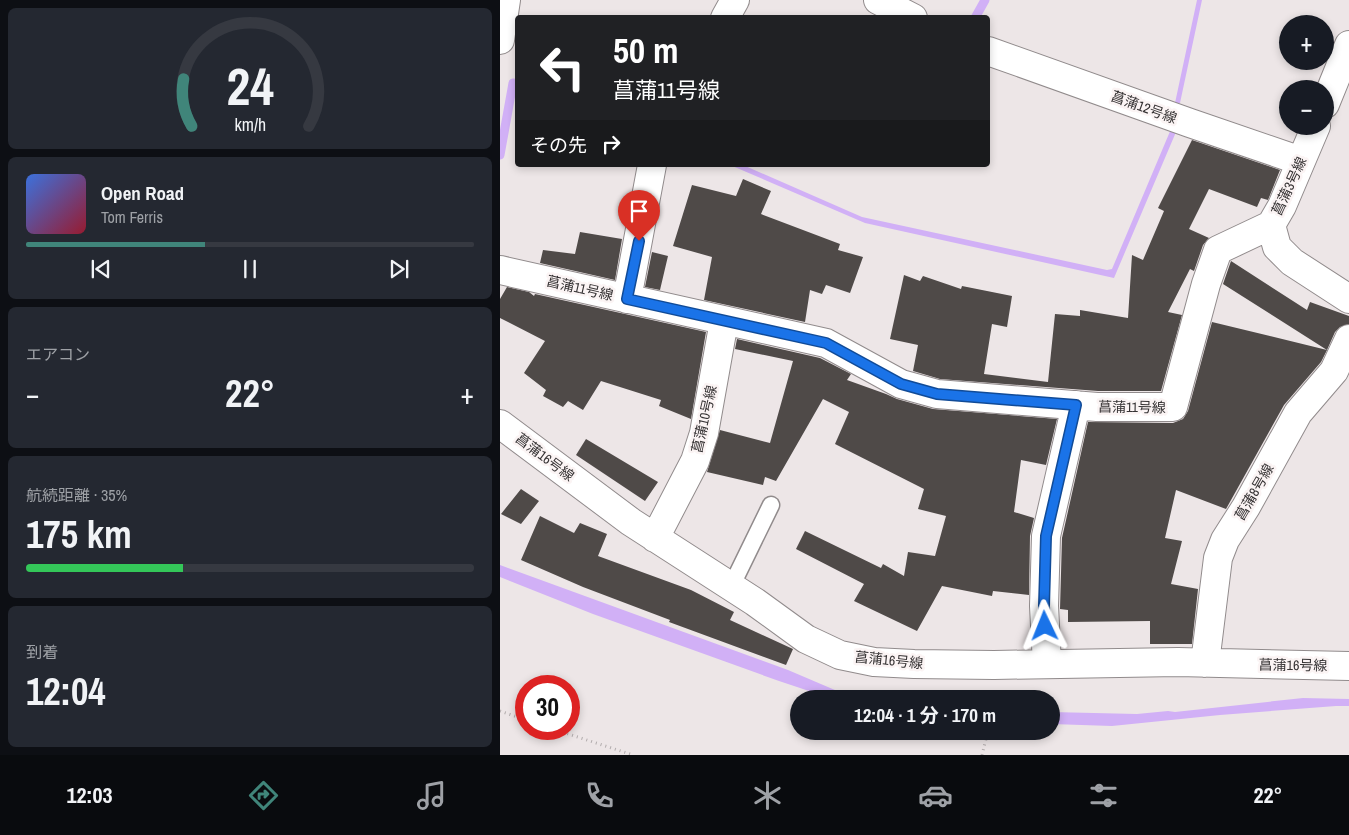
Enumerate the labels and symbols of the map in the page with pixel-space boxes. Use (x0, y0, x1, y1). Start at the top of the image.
street label: 菖蒲12号線 (1109, 87, 1179, 127)
street label: 菖蒲3号線 (1268, 154, 1310, 218)
pin (618, 190, 660, 241)
street label: 菖蒲11号線 (545, 272, 615, 304)
street label: 菖蒲10号線 (687, 383, 721, 455)
street label: 菖蒲11号線 (1098, 397, 1166, 417)
street label: 菖蒲16号線 (512, 429, 578, 485)
street label: 菖蒲8号線 (1231, 460, 1277, 524)
position arrow (1018, 599, 1070, 651)
street label: 菖蒲16号線 (854, 647, 924, 673)
street label: 菖蒲16号線 (1258, 655, 1328, 675)
speed limit sign: 30 (515, 675, 580, 740)

